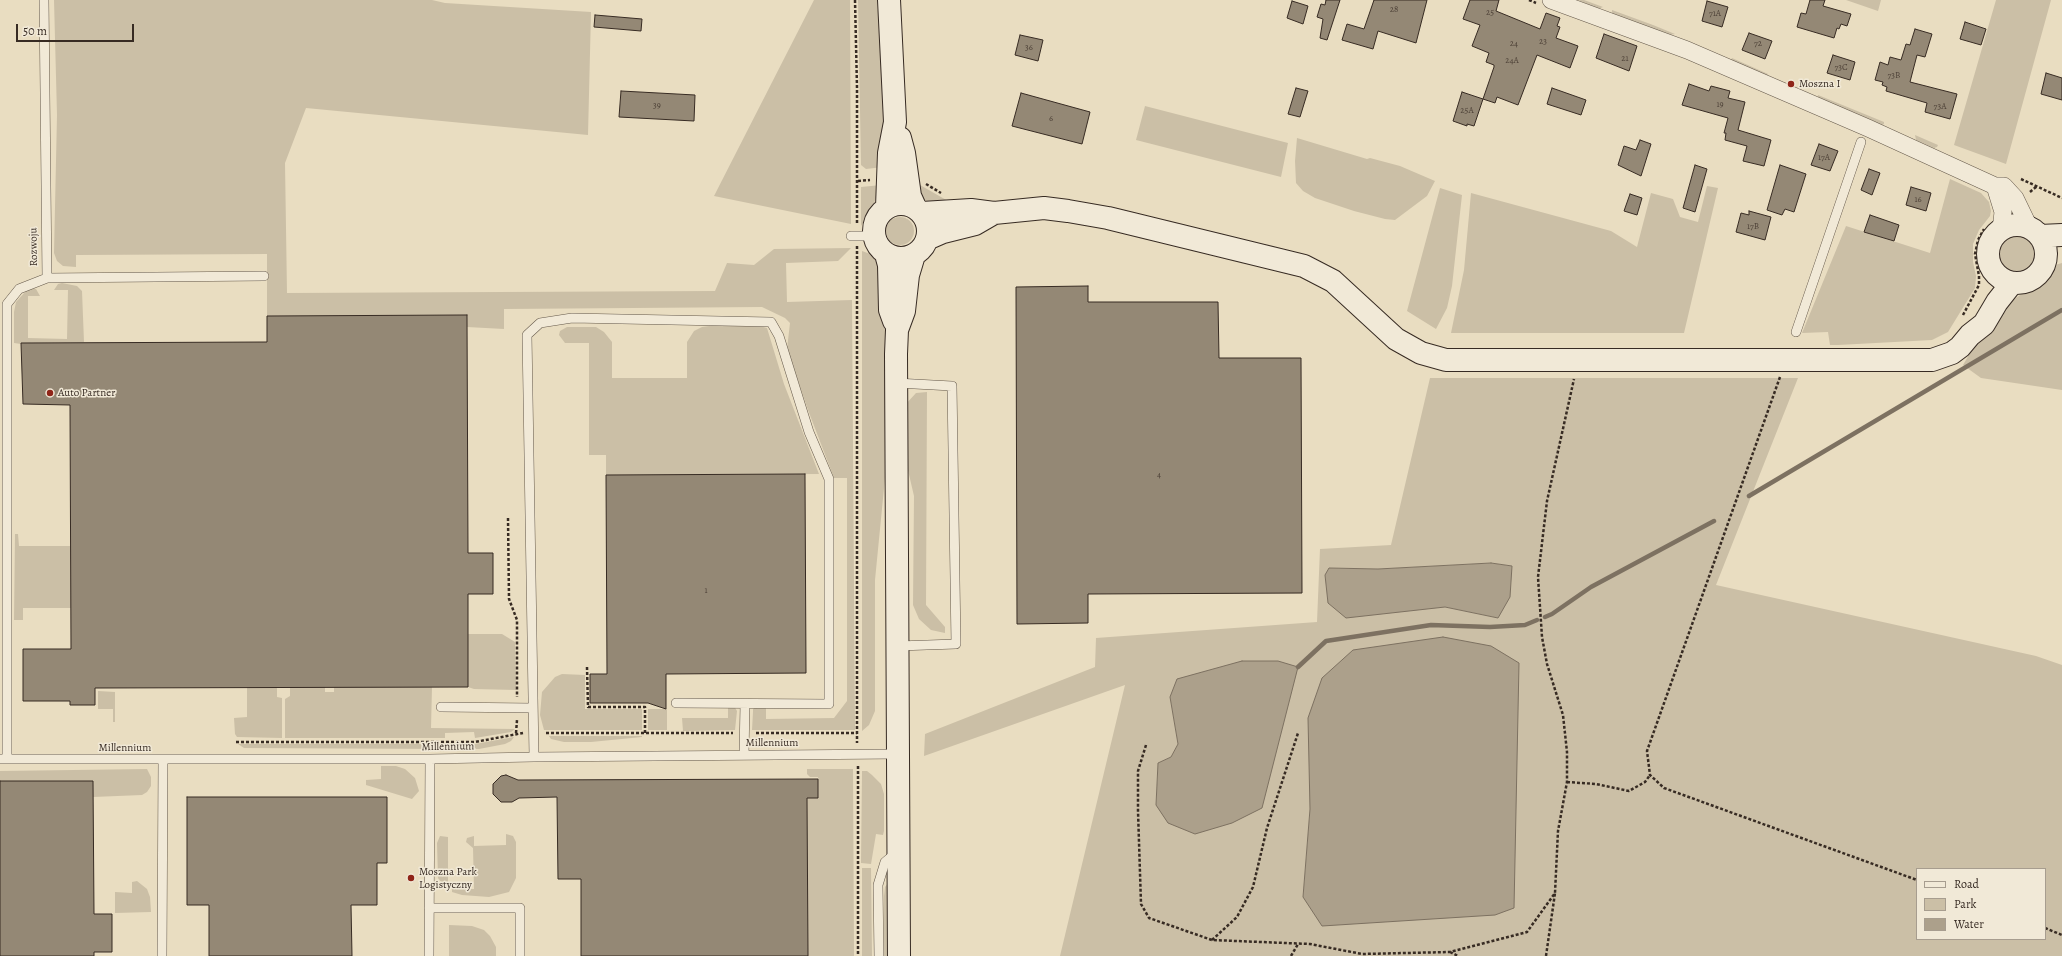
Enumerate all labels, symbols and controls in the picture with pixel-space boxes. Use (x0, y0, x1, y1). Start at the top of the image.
house number: 28 (1390, 5, 1398, 15)
house number: 25 (1486, 8, 1494, 18)
house number: 71A (1709, 9, 1721, 19)
scale bar (18, 16, 136, 42)
text: 50 m (23, 23, 47, 39)
house number: 23 (1539, 37, 1547, 47)
house number: 24 (1510, 39, 1518, 49)
house number: 72 (1754, 39, 1762, 49)
house number: 36 (1025, 43, 1033, 53)
house number: 21 (1621, 54, 1629, 64)
house number: 24A (1505, 56, 1519, 66)
house number: 73C (1834, 63, 1848, 73)
house number: 73B (1888, 71, 1900, 81)
place label: Moszna I (1799, 77, 1840, 91)
marker: Moszna I (1786, 79, 1796, 89)
house number: 19 (1716, 100, 1724, 110)
house number: 39 (653, 101, 661, 111)
house number: 73A (1934, 102, 1946, 112)
house number: 25A (1460, 106, 1474, 116)
house number: 6 (1049, 114, 1053, 124)
house number: 17A (1818, 153, 1830, 163)
house number: 16 (1914, 195, 1922, 205)
house number: 17B (1747, 222, 1759, 232)
street label: Rozwoju (27, 228, 41, 266)
place label: Auto Partner (58, 386, 115, 400)
marker: Auto Partner (45, 388, 55, 398)
house number: 4 (1157, 470, 1161, 480)
house number: 1 (704, 586, 708, 596)
street label: Millennium (746, 736, 798, 750)
street label: Millennium (421, 740, 475, 754)
street label: Millennium (99, 741, 151, 755)
place label: Moszna Park Logistyczny (419, 865, 477, 891)
legend (1916, 868, 2046, 940)
marker: Moszna Park Logistyczny (406, 873, 416, 883)
text: Road (1954, 876, 1979, 892)
text: Park (1954, 896, 1977, 912)
text: Water (1954, 916, 1984, 932)

